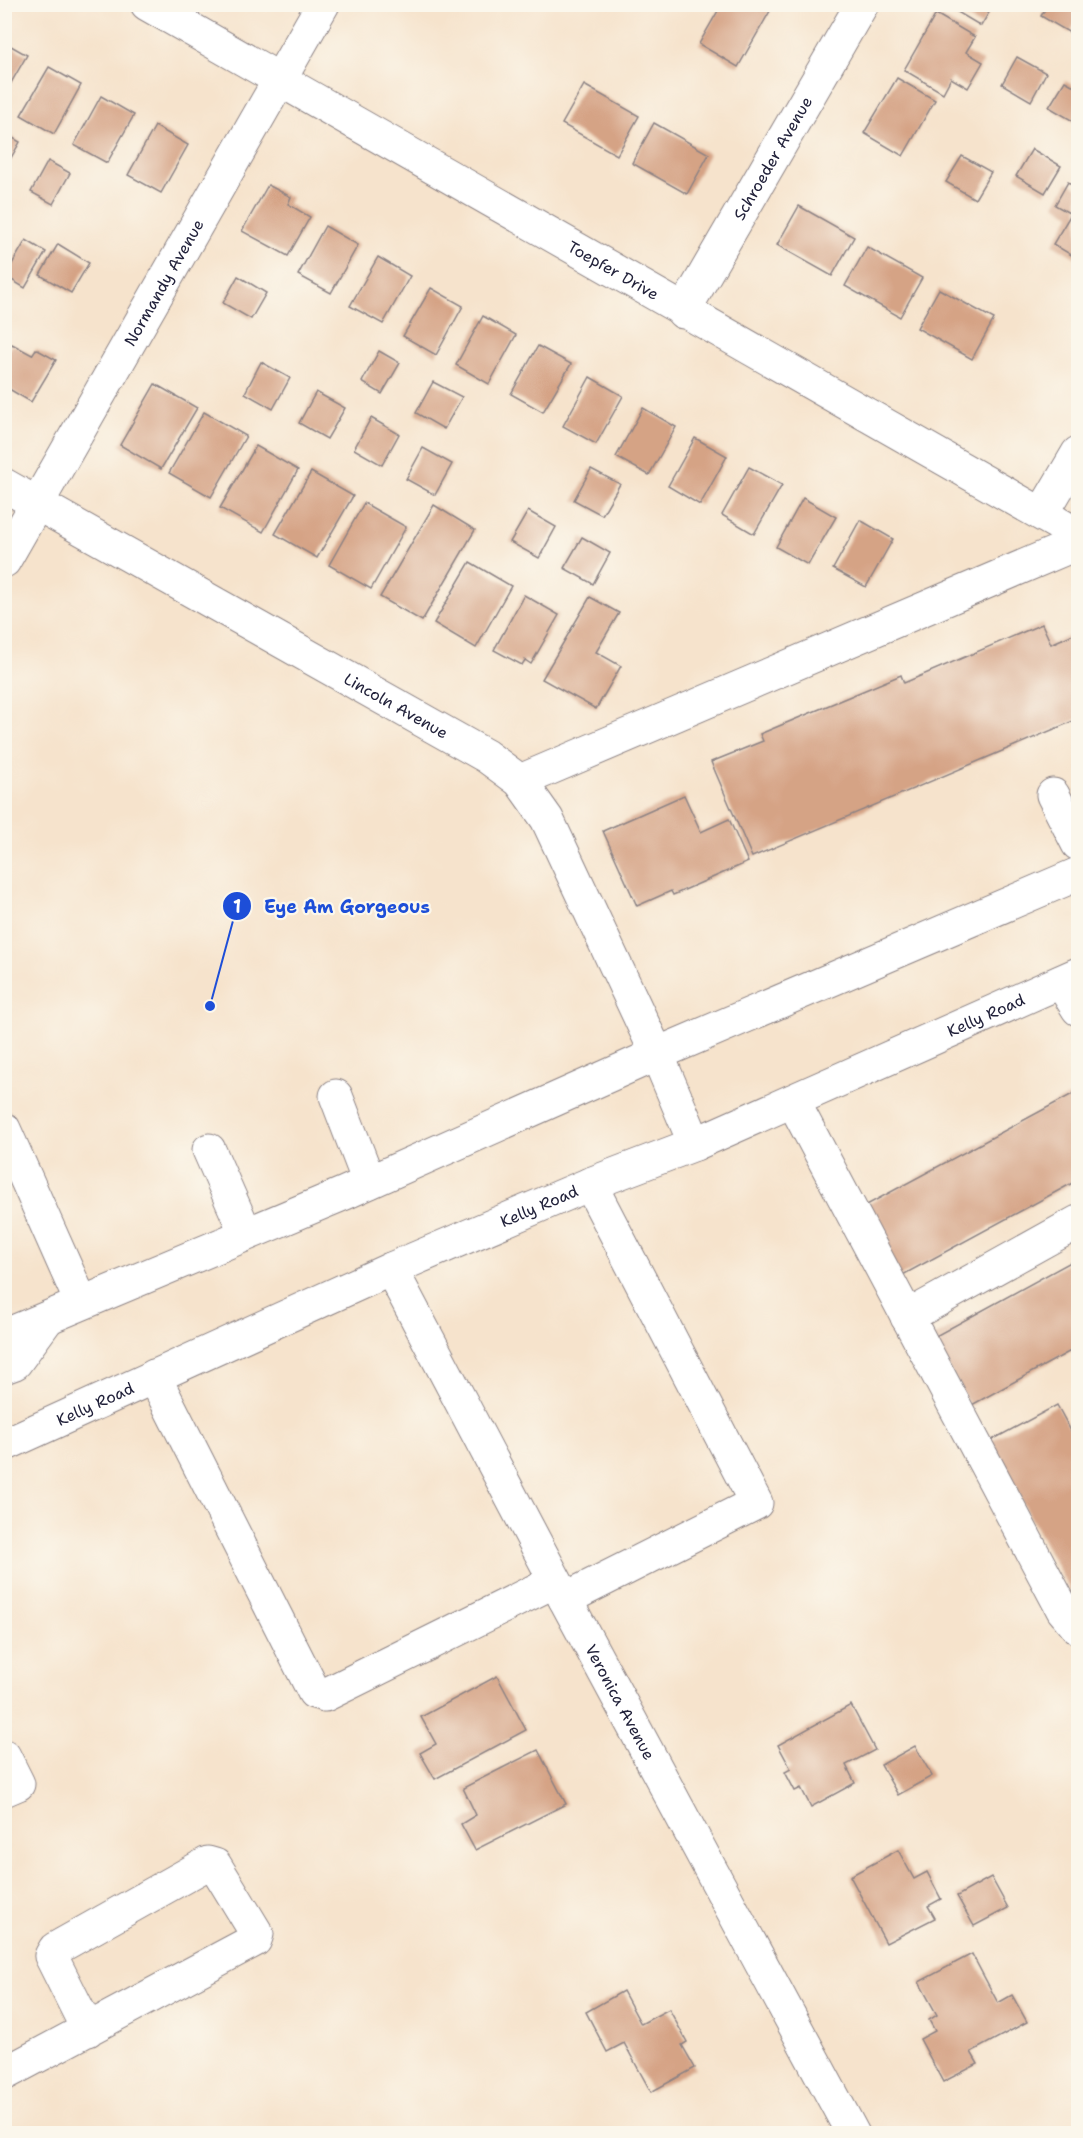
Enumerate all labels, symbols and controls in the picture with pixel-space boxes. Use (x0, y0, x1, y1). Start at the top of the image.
street label: Schroeder Avenue (729, 93, 817, 224)
street label: Normandy Avenue (119, 215, 209, 350)
street label: Toepfer Drive (564, 236, 663, 305)
street label: Lincoln Avenue (340, 668, 452, 744)
callout: Eye Am Gorgeous (222, 888, 442, 924)
text: 1 (233, 895, 241, 919)
text: Eye Am Gorgeous (264, 895, 430, 919)
street label: Kelly Road (944, 989, 1028, 1042)
street label: Kelly Road (497, 1180, 581, 1232)
street label: Kelly Road (53, 1377, 137, 1431)
street label: Veronica Avenue (580, 1641, 660, 1764)

